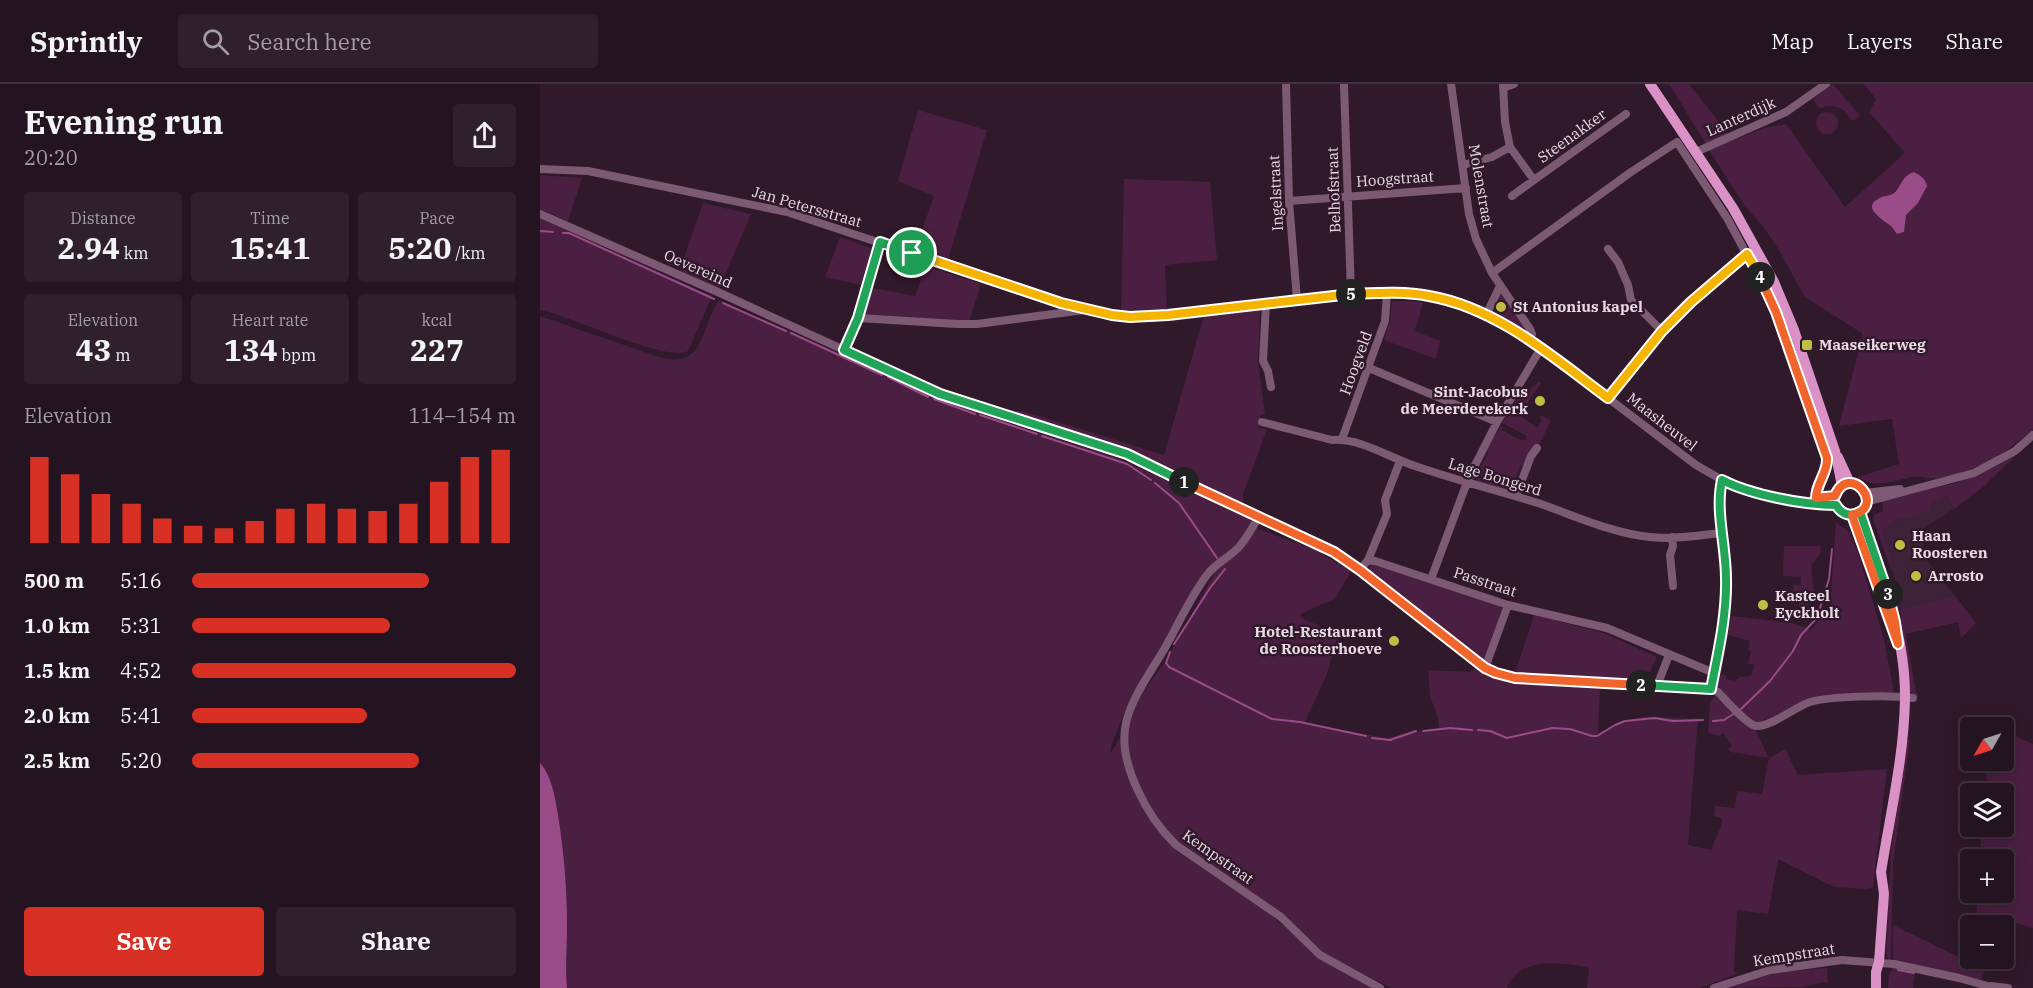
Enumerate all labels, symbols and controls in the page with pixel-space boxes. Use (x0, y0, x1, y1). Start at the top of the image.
search box (178, 14, 598, 68)
text: Sprintly (30, 23, 142, 60)
icon: search (199, 25, 232, 58)
text: Search here (247, 27, 371, 56)
text: Map (1771, 27, 1814, 55)
text: Layers (1847, 27, 1913, 55)
text: Share (1946, 27, 2003, 55)
street label: Lanterdijk (1703, 93, 1779, 140)
text: Evening run (24, 100, 224, 143)
button: share (453, 104, 516, 167)
street label: Steenakker (1534, 104, 1610, 167)
street label: Molenstraat (1465, 143, 1498, 229)
text: 20:20 (24, 144, 78, 171)
street label: Belhofstraat (1323, 147, 1344, 233)
street label: Ingelstraat (1264, 155, 1287, 232)
street label: Hoogstraat (1356, 166, 1434, 191)
street label: Jan Petersstraat (750, 182, 864, 231)
text: Distance (70, 208, 136, 228)
text: Time (250, 208, 290, 228)
text: Pace (419, 208, 455, 228)
pin (886, 227, 937, 278)
text: 2.94 (58, 228, 120, 267)
text: 15:41 (229, 228, 311, 267)
text: 5:20 (388, 228, 451, 267)
icon: arrive (895, 236, 928, 269)
text: km (120, 243, 148, 263)
text: /km (451, 243, 486, 263)
street label: Oevereind (661, 245, 735, 292)
pin: 4 (1745, 262, 1775, 292)
text: 4 (1755, 267, 1765, 287)
pin: 5 (1336, 279, 1366, 309)
text: 5 (1346, 284, 1356, 304)
place label: St Antonius kapel (1513, 297, 1643, 316)
marker: St Antonius kapel (1494, 300, 1508, 314)
text: Elevation (68, 310, 138, 330)
text: Heart rate (232, 310, 308, 330)
text: kcal (422, 310, 452, 330)
street label: Hoogveld (1335, 328, 1376, 397)
text: 43 (76, 330, 112, 369)
text: 134 (224, 330, 278, 369)
text: 227 (410, 330, 464, 369)
place label: Maaseikerweg (1819, 335, 1926, 354)
marker: Maaseikerweg (1800, 338, 1814, 352)
text: m (112, 345, 130, 365)
text: bpm (278, 345, 316, 365)
place label: Sint-Jacobus de Meerderekerk (1401, 382, 1529, 418)
street label: Maasheuvel (1623, 388, 1701, 455)
marker: Sint-Jacobus de Meerderekerk (1533, 394, 1547, 408)
text: Elevation (24, 402, 112, 429)
text: 114–154 m (409, 402, 516, 429)
street label: Lage Bongerd (1446, 453, 1544, 500)
pin: 1 (1169, 467, 1199, 497)
text: 1 (1179, 472, 1189, 492)
place label: Haan Roosteren (1912, 526, 1988, 562)
marker: Haan Roosteren (1893, 538, 1907, 552)
street label: Passtraat (1451, 562, 1519, 601)
place label: Arrosto (1928, 566, 1984, 585)
text: 500 m (24, 567, 84, 594)
text: 5:16 (120, 567, 162, 594)
marker: Arrosto (1909, 569, 1923, 583)
pin: 3 (1873, 579, 1903, 609)
text: 3 (1883, 584, 1893, 604)
place label: Kasteel Eyckholt (1775, 586, 1840, 622)
marker: Kasteel Eyckholt (1756, 598, 1770, 612)
text: 1.0 km (24, 612, 90, 639)
text: 5:31 (120, 612, 162, 639)
place label: Hotel-Restaurant de Roosterhoeve (1254, 622, 1382, 658)
marker: Hotel-Restaurant de Roosterhoeve (1387, 634, 1401, 648)
text: 1.5 km (24, 657, 90, 684)
text: 4:52 (120, 657, 162, 684)
pin: 2 (1626, 670, 1656, 700)
text: 2 (1636, 675, 1646, 695)
text: 2.0 km (24, 702, 90, 729)
text: 5:41 (120, 702, 162, 729)
north arrow (1960, 717, 2014, 771)
map controls (1960, 717, 2014, 969)
text: 2.5 km (24, 747, 90, 774)
text: 5:20 (120, 747, 162, 774)
button: layers (1960, 783, 2014, 837)
street label: Kempstraat (1179, 825, 1258, 888)
button: + (1960, 849, 2014, 903)
button: Save (24, 907, 264, 976)
button: Share (276, 907, 516, 976)
button: − (1960, 915, 2014, 969)
street label: Kempstraat (1752, 939, 1836, 970)

